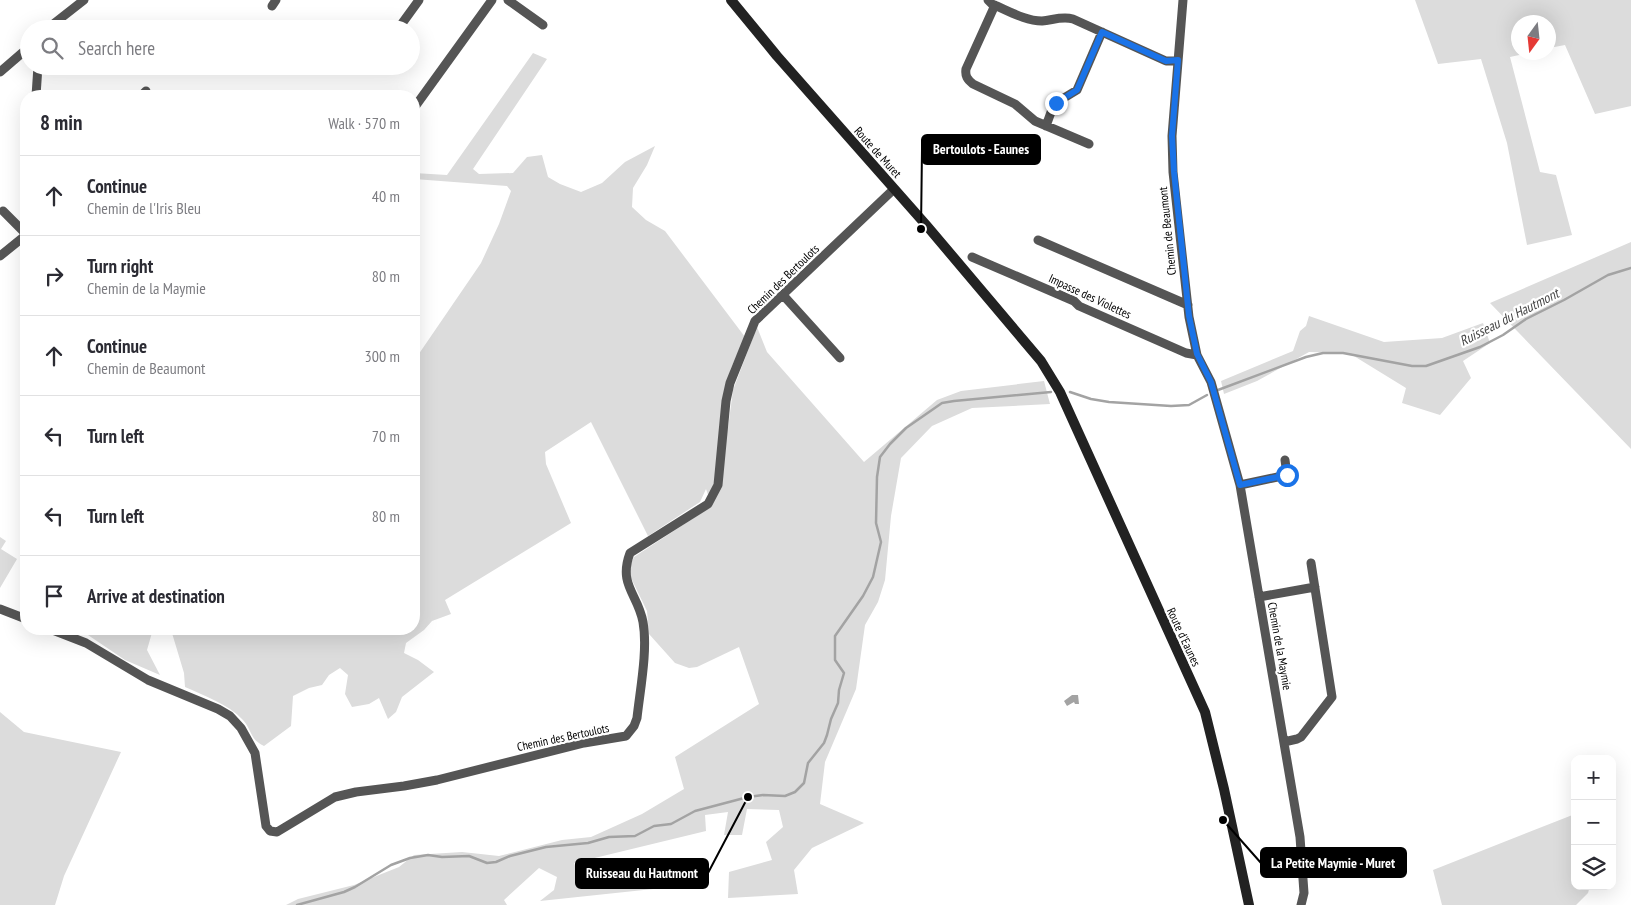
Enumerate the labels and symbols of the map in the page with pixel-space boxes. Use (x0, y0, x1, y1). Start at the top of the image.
north arrow (1511, 15, 1556, 60)
route end (1045, 92, 1068, 115)
street label: Route de Muret (851, 123, 905, 181)
callout: Bertoulots - Eaunes (922, 135, 1040, 164)
text: Bertoulots - Eaunes (933, 140, 1029, 158)
street label: Chemin de Beaumont (1155, 185, 1179, 276)
street label: Chemin des Bertoulots (744, 241, 822, 317)
street label: Impasse des Violettes (1046, 270, 1134, 322)
water label: Ruisseau du Hautmont (1456, 283, 1564, 350)
route start (1276, 464, 1299, 487)
street label: Chemin de la Maymie (1265, 601, 1295, 691)
street label: Route d'Eaunes (1164, 605, 1204, 669)
street label: Chemin des Bertoulots (516, 720, 610, 754)
callout: La Petite Maymie - Muret (1261, 848, 1406, 877)
text: La Petite Maymie - Muret (1271, 854, 1395, 872)
callout: Ruisseau du Hautmont (576, 859, 708, 888)
text: Ruisseau du Hautmont (586, 864, 698, 882)

